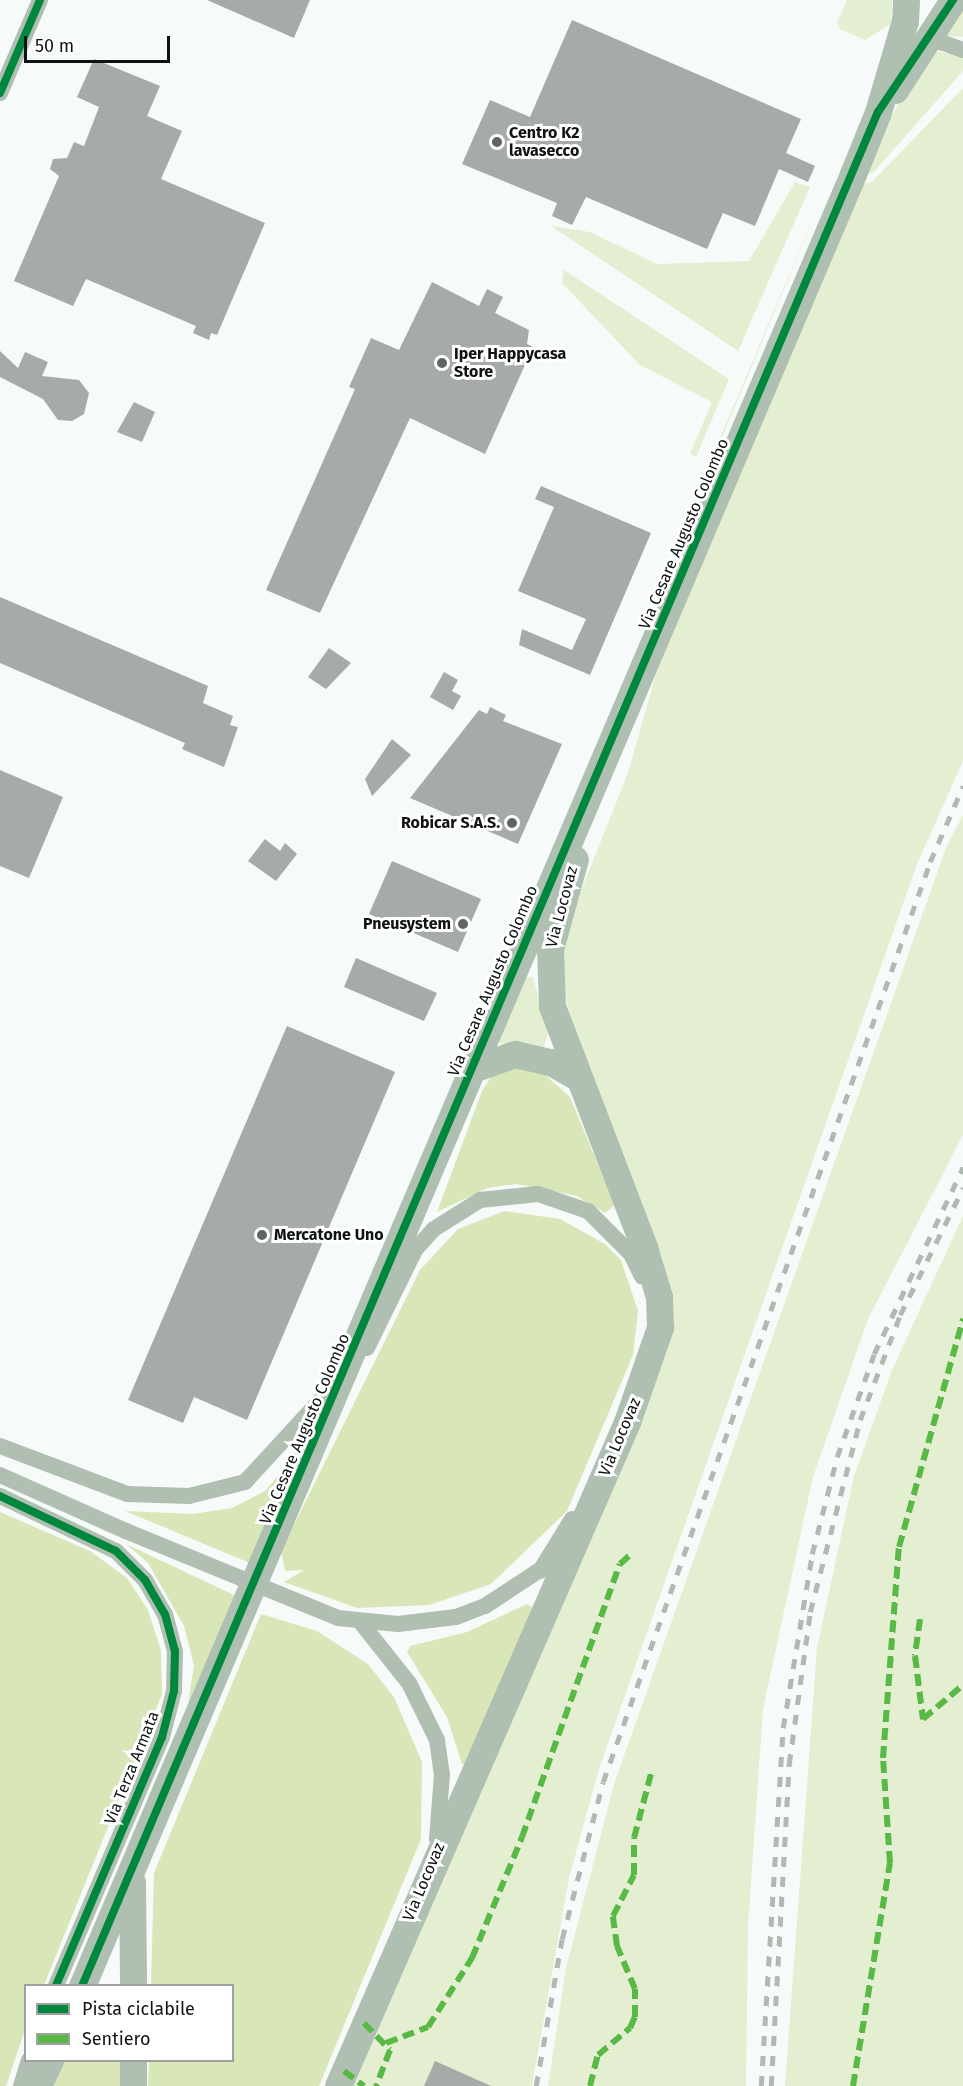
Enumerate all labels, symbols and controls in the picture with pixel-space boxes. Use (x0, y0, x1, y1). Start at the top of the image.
scale bar (27, 24, 172, 62)
text: 50 m (35, 35, 74, 57)
place label: Centro K2 lavasecco (509, 123, 580, 161)
marker: Centro K2 lavasecco (490, 135, 504, 149)
place label: Iper Happycasa Store (454, 344, 566, 382)
marker: Iper Happycasa Store (435, 356, 449, 370)
street label: Via Cesare Augusto Colombo (635, 436, 733, 632)
place label: Robicar S.A.S. (401, 813, 500, 833)
marker: Robicar S.A.S. (505, 816, 519, 830)
street label: Via Locovaz (542, 864, 582, 950)
street label: Via Cesare Augusto Colombo (444, 883, 542, 1079)
place label: Pneusystem (363, 914, 451, 934)
marker: Pneusystem (456, 917, 470, 931)
place label: Mercatone Uno (274, 1225, 384, 1245)
marker: Mercatone Uno (255, 1228, 269, 1242)
street label: Via Cesare Augusto Colombo (256, 1331, 354, 1527)
street label: Via Locovaz (595, 1395, 645, 1479)
street label: Via Terza Armata (101, 1709, 163, 1827)
street label: Via Locovaz (399, 1840, 449, 1924)
legend (24, 1984, 234, 2062)
text: Pista ciclabile (82, 1998, 195, 2020)
text: Sentiero (82, 2028, 150, 2050)

